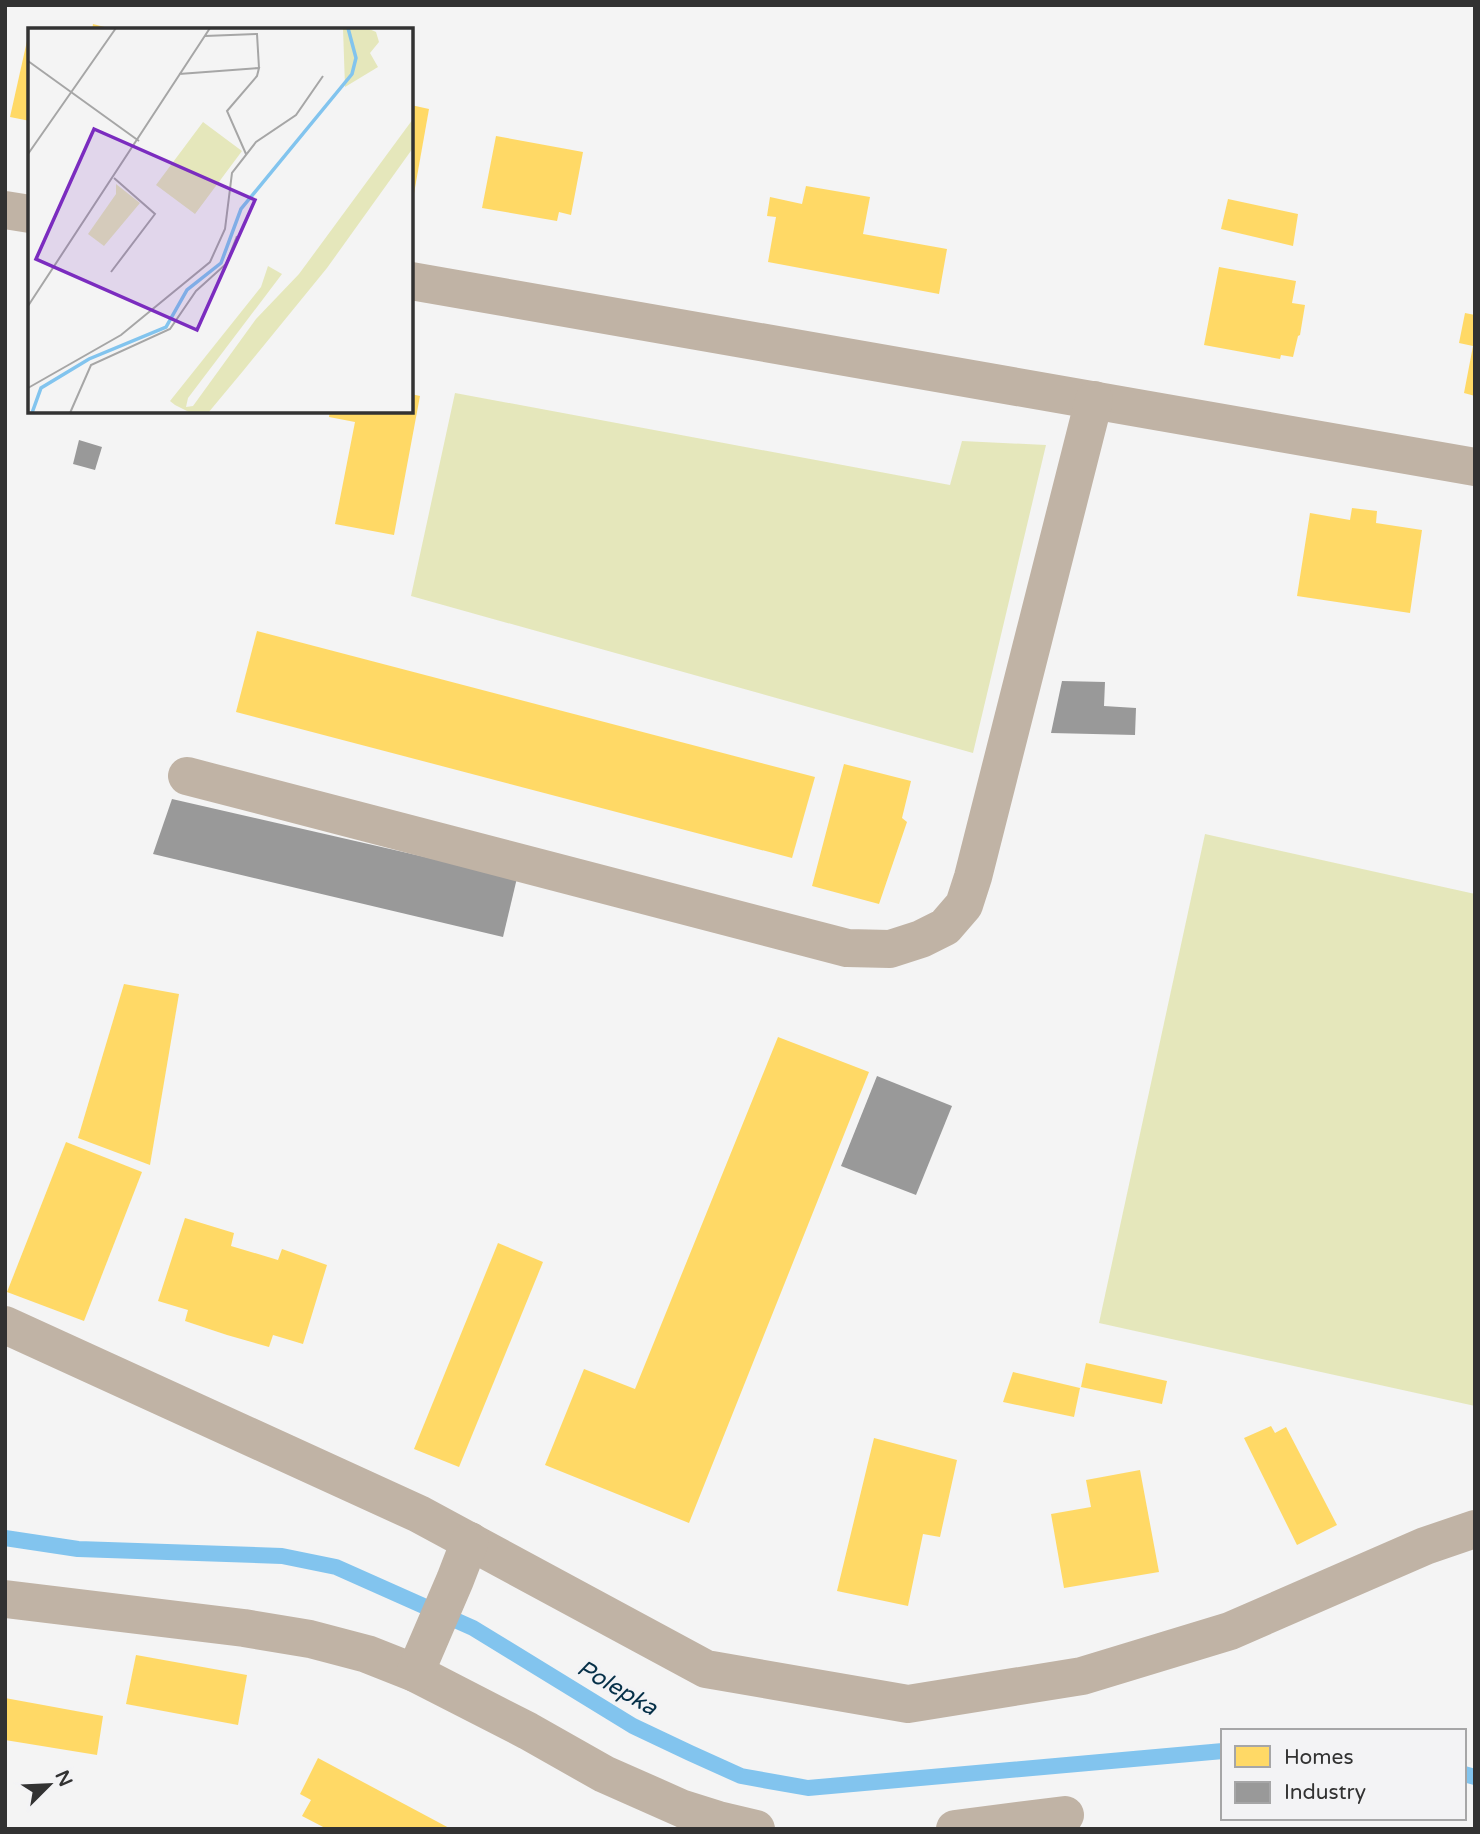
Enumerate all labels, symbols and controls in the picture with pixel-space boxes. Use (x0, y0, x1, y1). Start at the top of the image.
inset map (28, 28, 413, 413)
water label: Polepka (572, 1654, 663, 1723)
legend (1221, 1729, 1466, 1820)
text: Homes (1284, 1745, 1354, 1770)
north arrow (14, 1750, 84, 1820)
text: N (50, 1767, 77, 1790)
text: Industry (1284, 1780, 1366, 1805)

